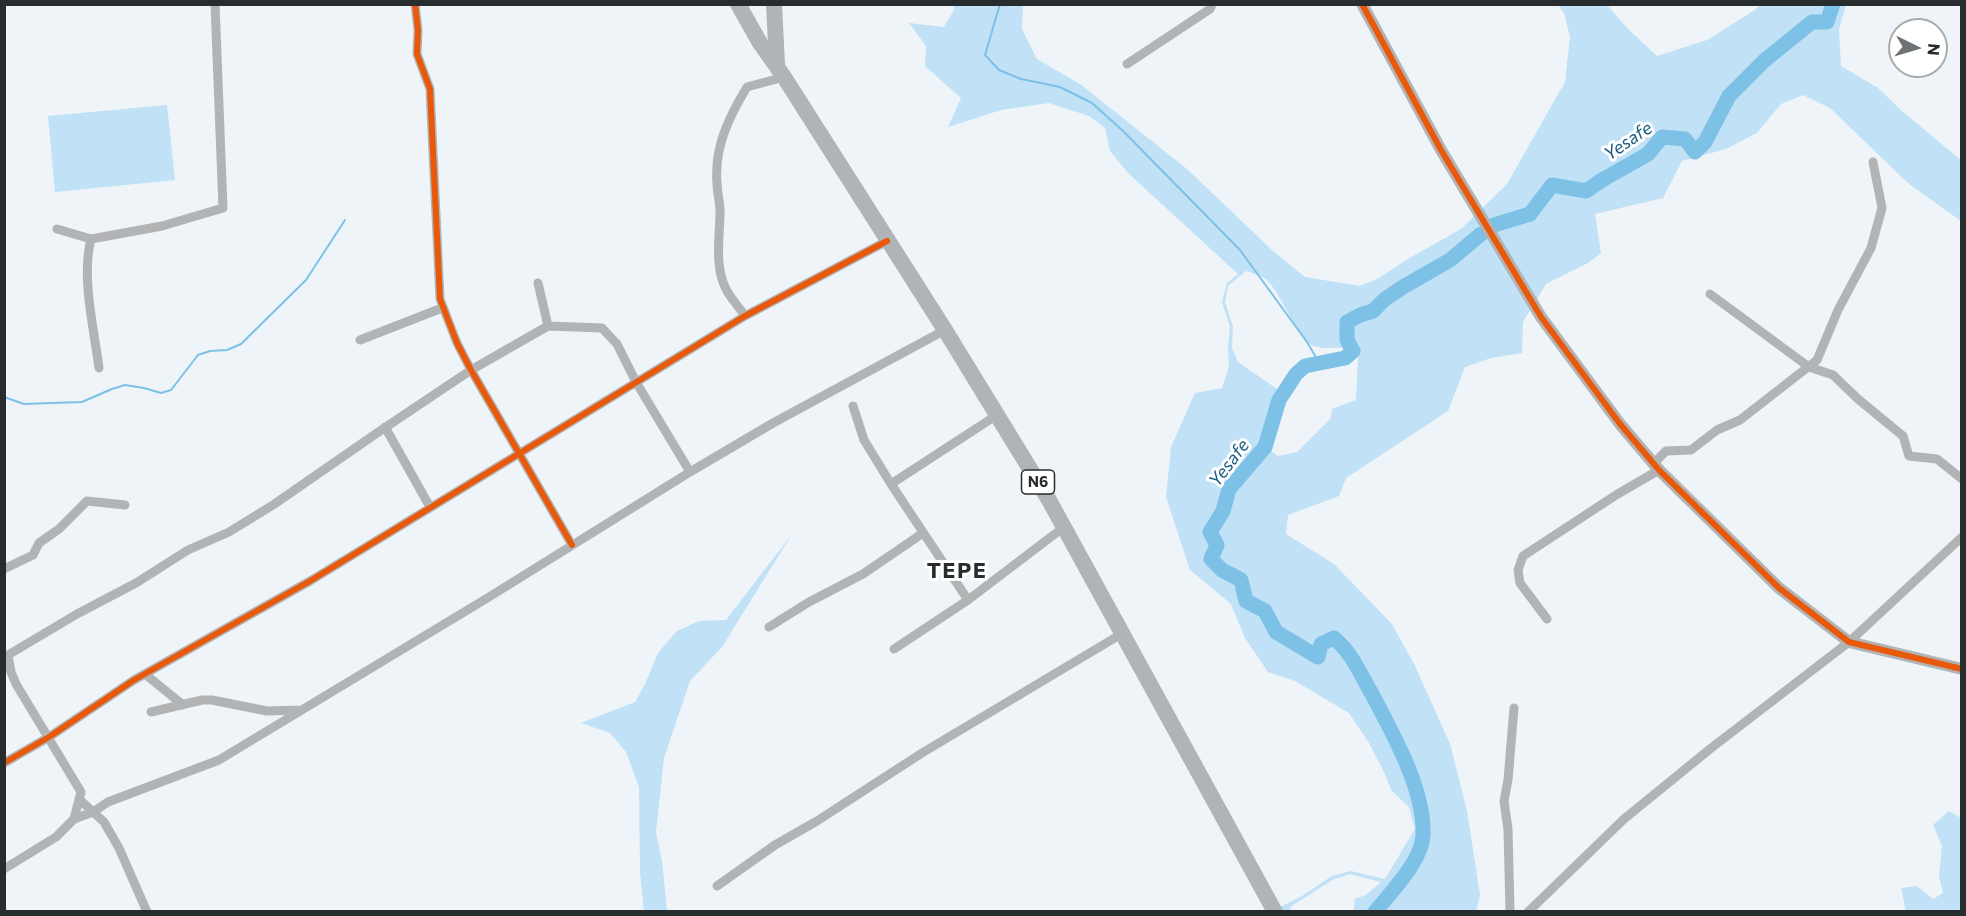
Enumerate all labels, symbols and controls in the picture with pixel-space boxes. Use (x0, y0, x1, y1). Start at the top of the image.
north arrow (1888, 18, 1948, 78)
text: N (1924, 43, 1944, 56)
water label: Yesafe (1600, 117, 1656, 165)
water label: Yesafe (1204, 435, 1254, 491)
road number: N6 (1022, 470, 1054, 494)
district label: TEPE (927, 558, 987, 584)

